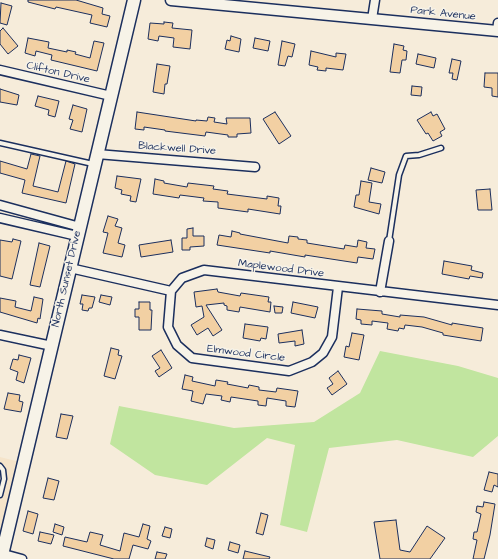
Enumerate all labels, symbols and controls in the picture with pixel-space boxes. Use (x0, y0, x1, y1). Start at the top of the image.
street label: Park Avenue (410, 4, 476, 24)
street label: Clifton Drive (25, 59, 91, 87)
street label: Blackwell Drive (138, 140, 216, 158)
street label: North Sunset Drive (49, 230, 85, 328)
street label: Maplewood Drive (237, 257, 325, 281)
street label: Elmwood Circle (206, 343, 286, 365)

